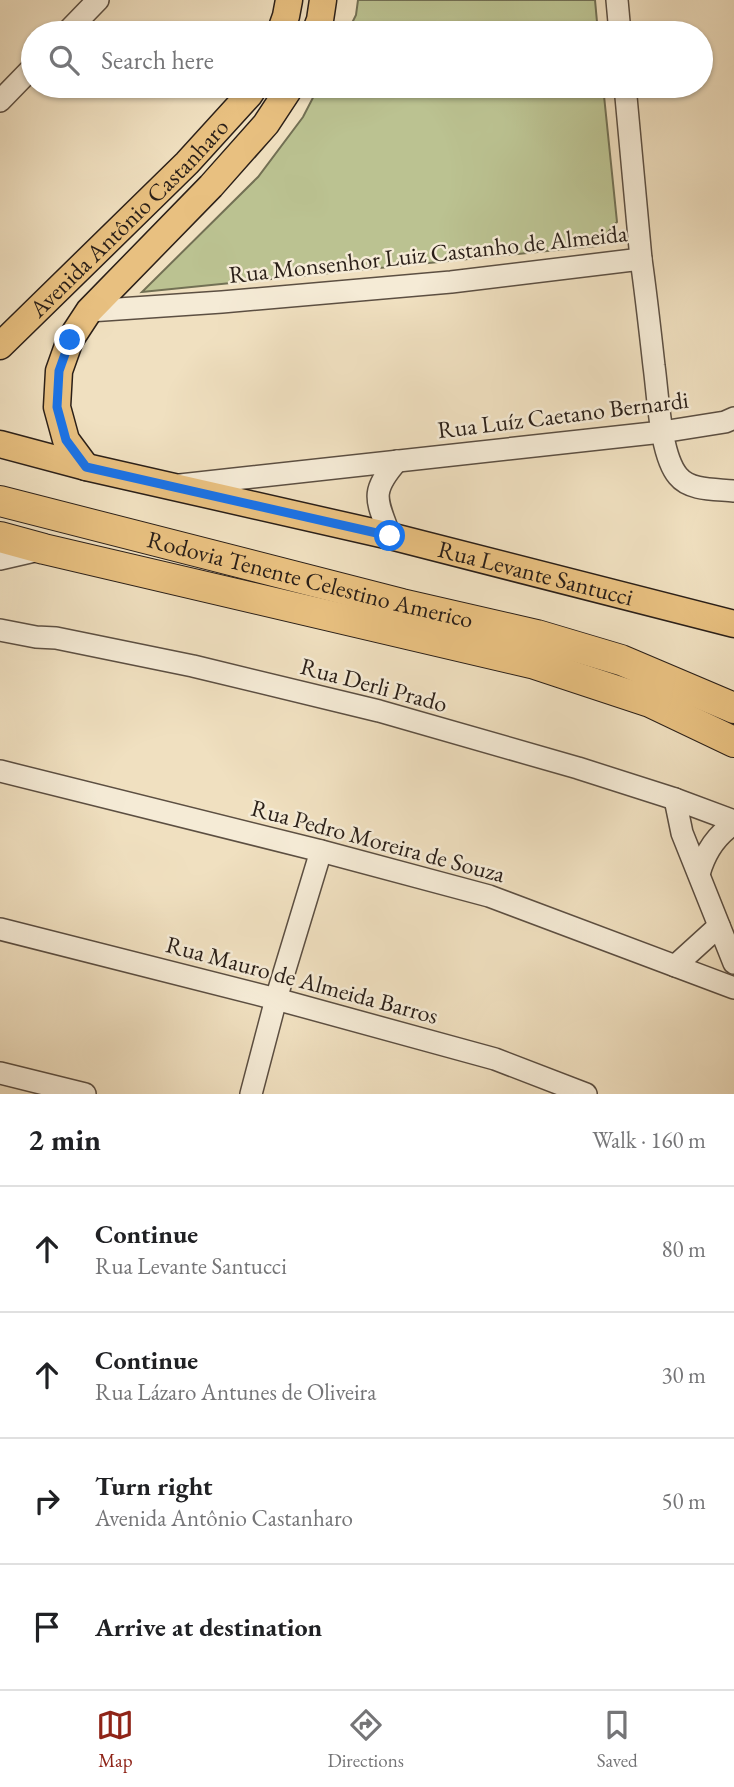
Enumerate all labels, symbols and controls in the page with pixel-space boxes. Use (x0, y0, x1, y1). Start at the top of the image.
search box (21, 21, 713, 98)
icon: search (45, 41, 83, 79)
text: Search here (101, 43, 214, 77)
street label: Avenida Antônio Castanharo (22, 111, 235, 324)
street label: Rua Monsenhor Luiz Castanho de Almeida (227, 217, 629, 290)
route end (54, 324, 85, 355)
street label: Rua Luíz Caetano Bernardi (436, 384, 690, 445)
route start (374, 520, 405, 551)
street label: Rodovia Tenente Celestino Americo (144, 523, 476, 635)
street label: Rua Levante Santucci (435, 533, 637, 613)
street label: Rua Derli Prado (297, 650, 451, 719)
street label: Rua Pedro Moreira de Souza (248, 792, 509, 889)
street label: Rua Mauro de Almeida Barros (163, 928, 442, 1031)
text: 2 min (28, 1120, 101, 1159)
text: Walk · 160 m (592, 1125, 706, 1155)
text: Continue (95, 1217, 198, 1251)
icon: ahead (28, 1230, 66, 1268)
text: 80 m (661, 1234, 706, 1264)
text: Rua Levante Santucci (95, 1251, 287, 1281)
text: Continue (95, 1343, 198, 1377)
icon: ahead (28, 1356, 66, 1394)
text: 30 m (661, 1360, 706, 1390)
text: Rua Lázaro Antunes de Oliveira (95, 1377, 376, 1407)
text: Turn right (95, 1469, 213, 1503)
icon: right (28, 1482, 66, 1520)
text: 50 m (661, 1486, 706, 1516)
text: Avenida Antônio Castanharo (95, 1503, 353, 1533)
icon: arrive (28, 1608, 66, 1646)
text: Arrive at destination (95, 1610, 322, 1644)
tab: Map (96, 1706, 134, 1773)
tab: Directions (327, 1706, 404, 1773)
tab: Saved (597, 1706, 638, 1773)

